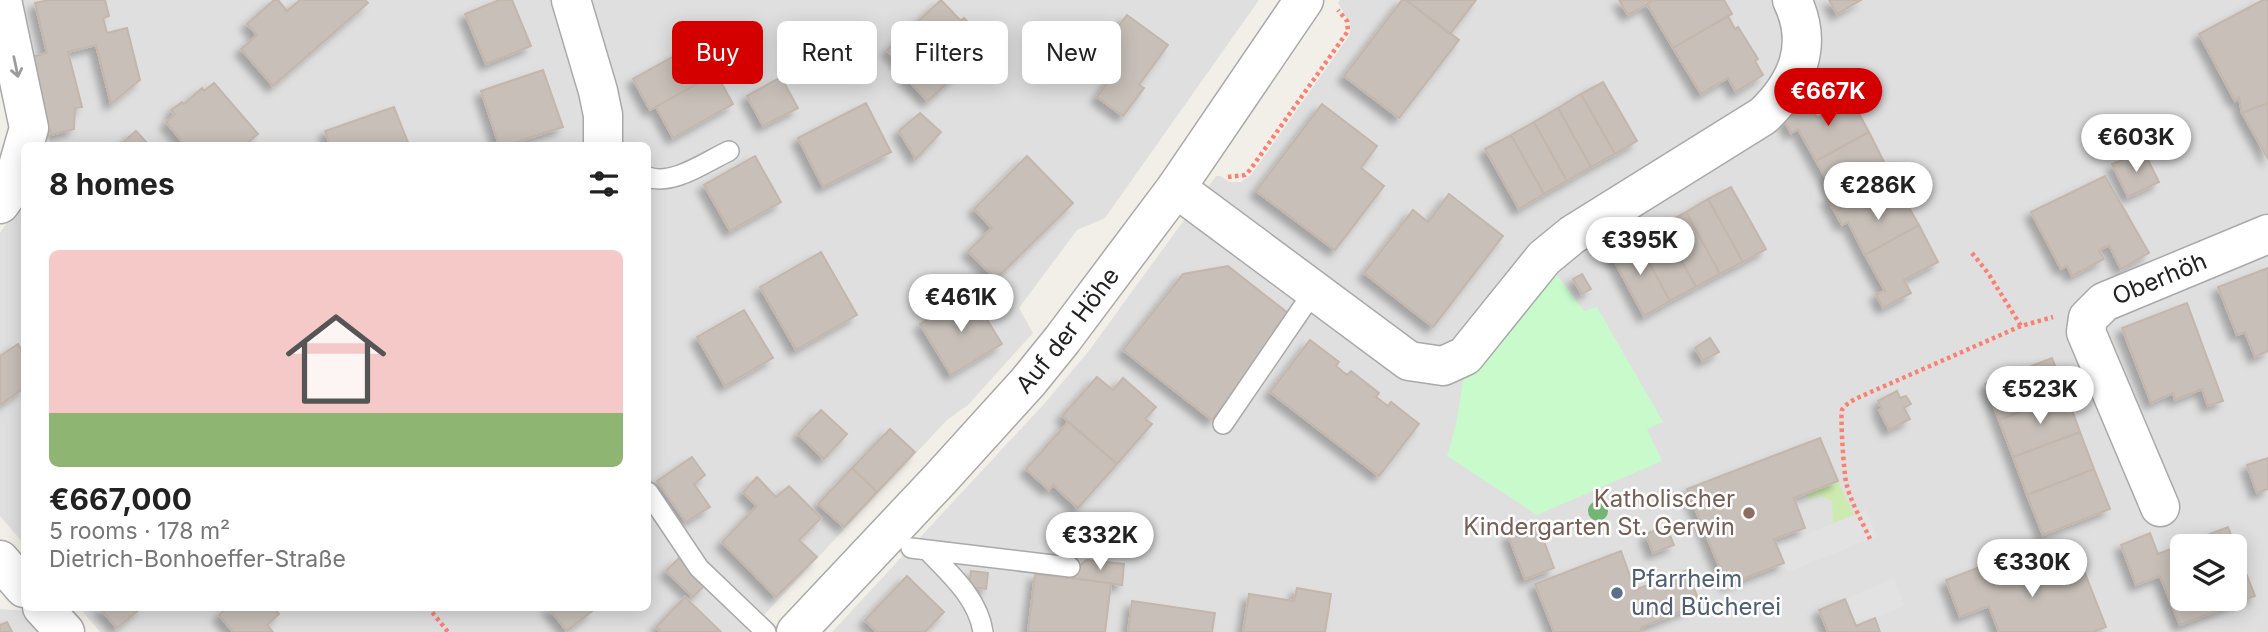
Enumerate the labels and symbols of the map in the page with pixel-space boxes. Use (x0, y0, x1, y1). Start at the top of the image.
one-way arrow (9, 55, 23, 78)
pin: €667K (1779, 68, 1877, 128)
pin: €603K (2087, 114, 2185, 174)
pin: €286K (1829, 162, 1927, 222)
pin: €395K (1591, 218, 1689, 277)
street label: Oberhöh (2108, 246, 2211, 311)
street label: Auf der Höhe (1010, 262, 1125, 399)
pin: €461K (912, 274, 1010, 334)
pin: €523K (1991, 366, 2089, 426)
place label: Katholischer Kindergarten St. Gerwin (1463, 484, 1735, 541)
marker: Katholischer Kindergarten St. Gerwin (1741, 505, 1757, 521)
pin: €332K (1051, 512, 1149, 572)
pin: €330K (1983, 540, 2081, 599)
place label: Pfarrheim und Bücherei (1631, 564, 1781, 621)
marker: Pfarrheim und Bücherei (1609, 585, 1625, 601)

